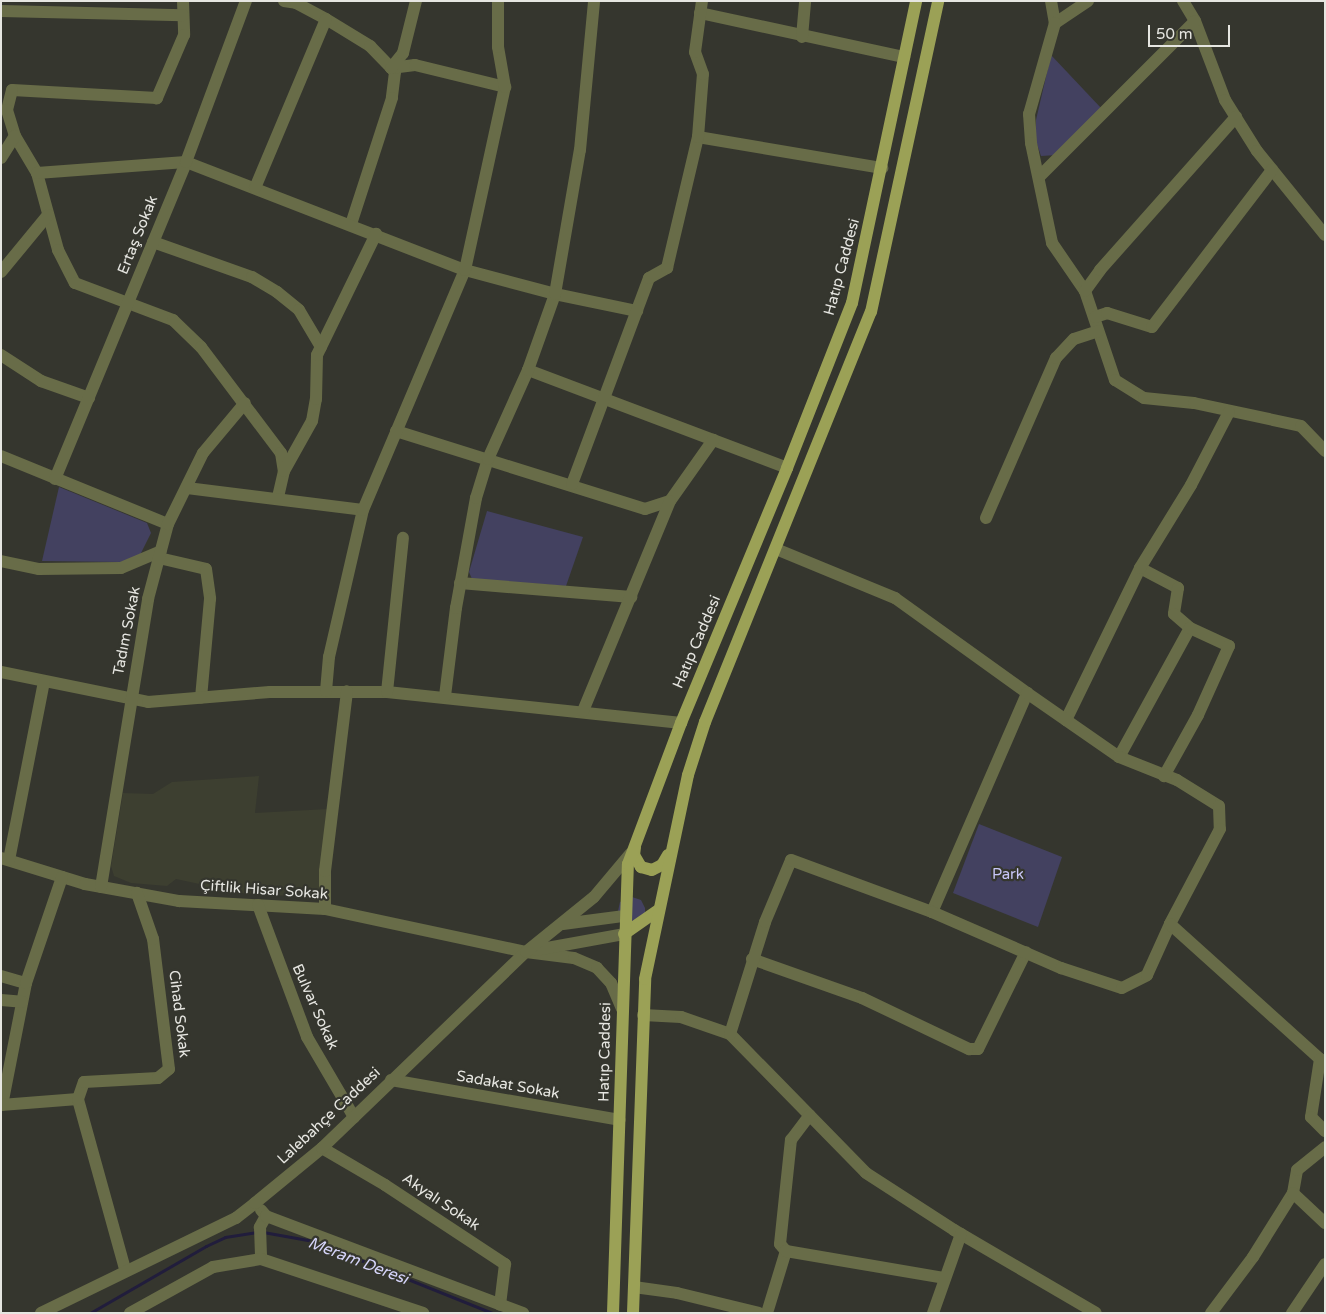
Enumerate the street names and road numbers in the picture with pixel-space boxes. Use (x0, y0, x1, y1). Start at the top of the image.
street label: Ertaş Sokak (114, 193, 162, 277)
street label: Hatıp Caddesi (820, 217, 864, 317)
street label: Tadım Sokak (110, 585, 144, 677)
street label: Hatıp Caddesi (669, 593, 725, 691)
street label: Çiftlik Hisar Sokak (199, 877, 329, 903)
street label: Bulvar Sokak (288, 961, 342, 1053)
street label: Cihad Sokak (165, 969, 193, 1059)
street label: Hatıp Caddesi (595, 1002, 615, 1102)
street label: Lalebahçe Caddesi (274, 1064, 384, 1168)
street label: Sadakat Sokak (455, 1067, 561, 1103)
street label: Akyalı Sokak (399, 1169, 483, 1235)

